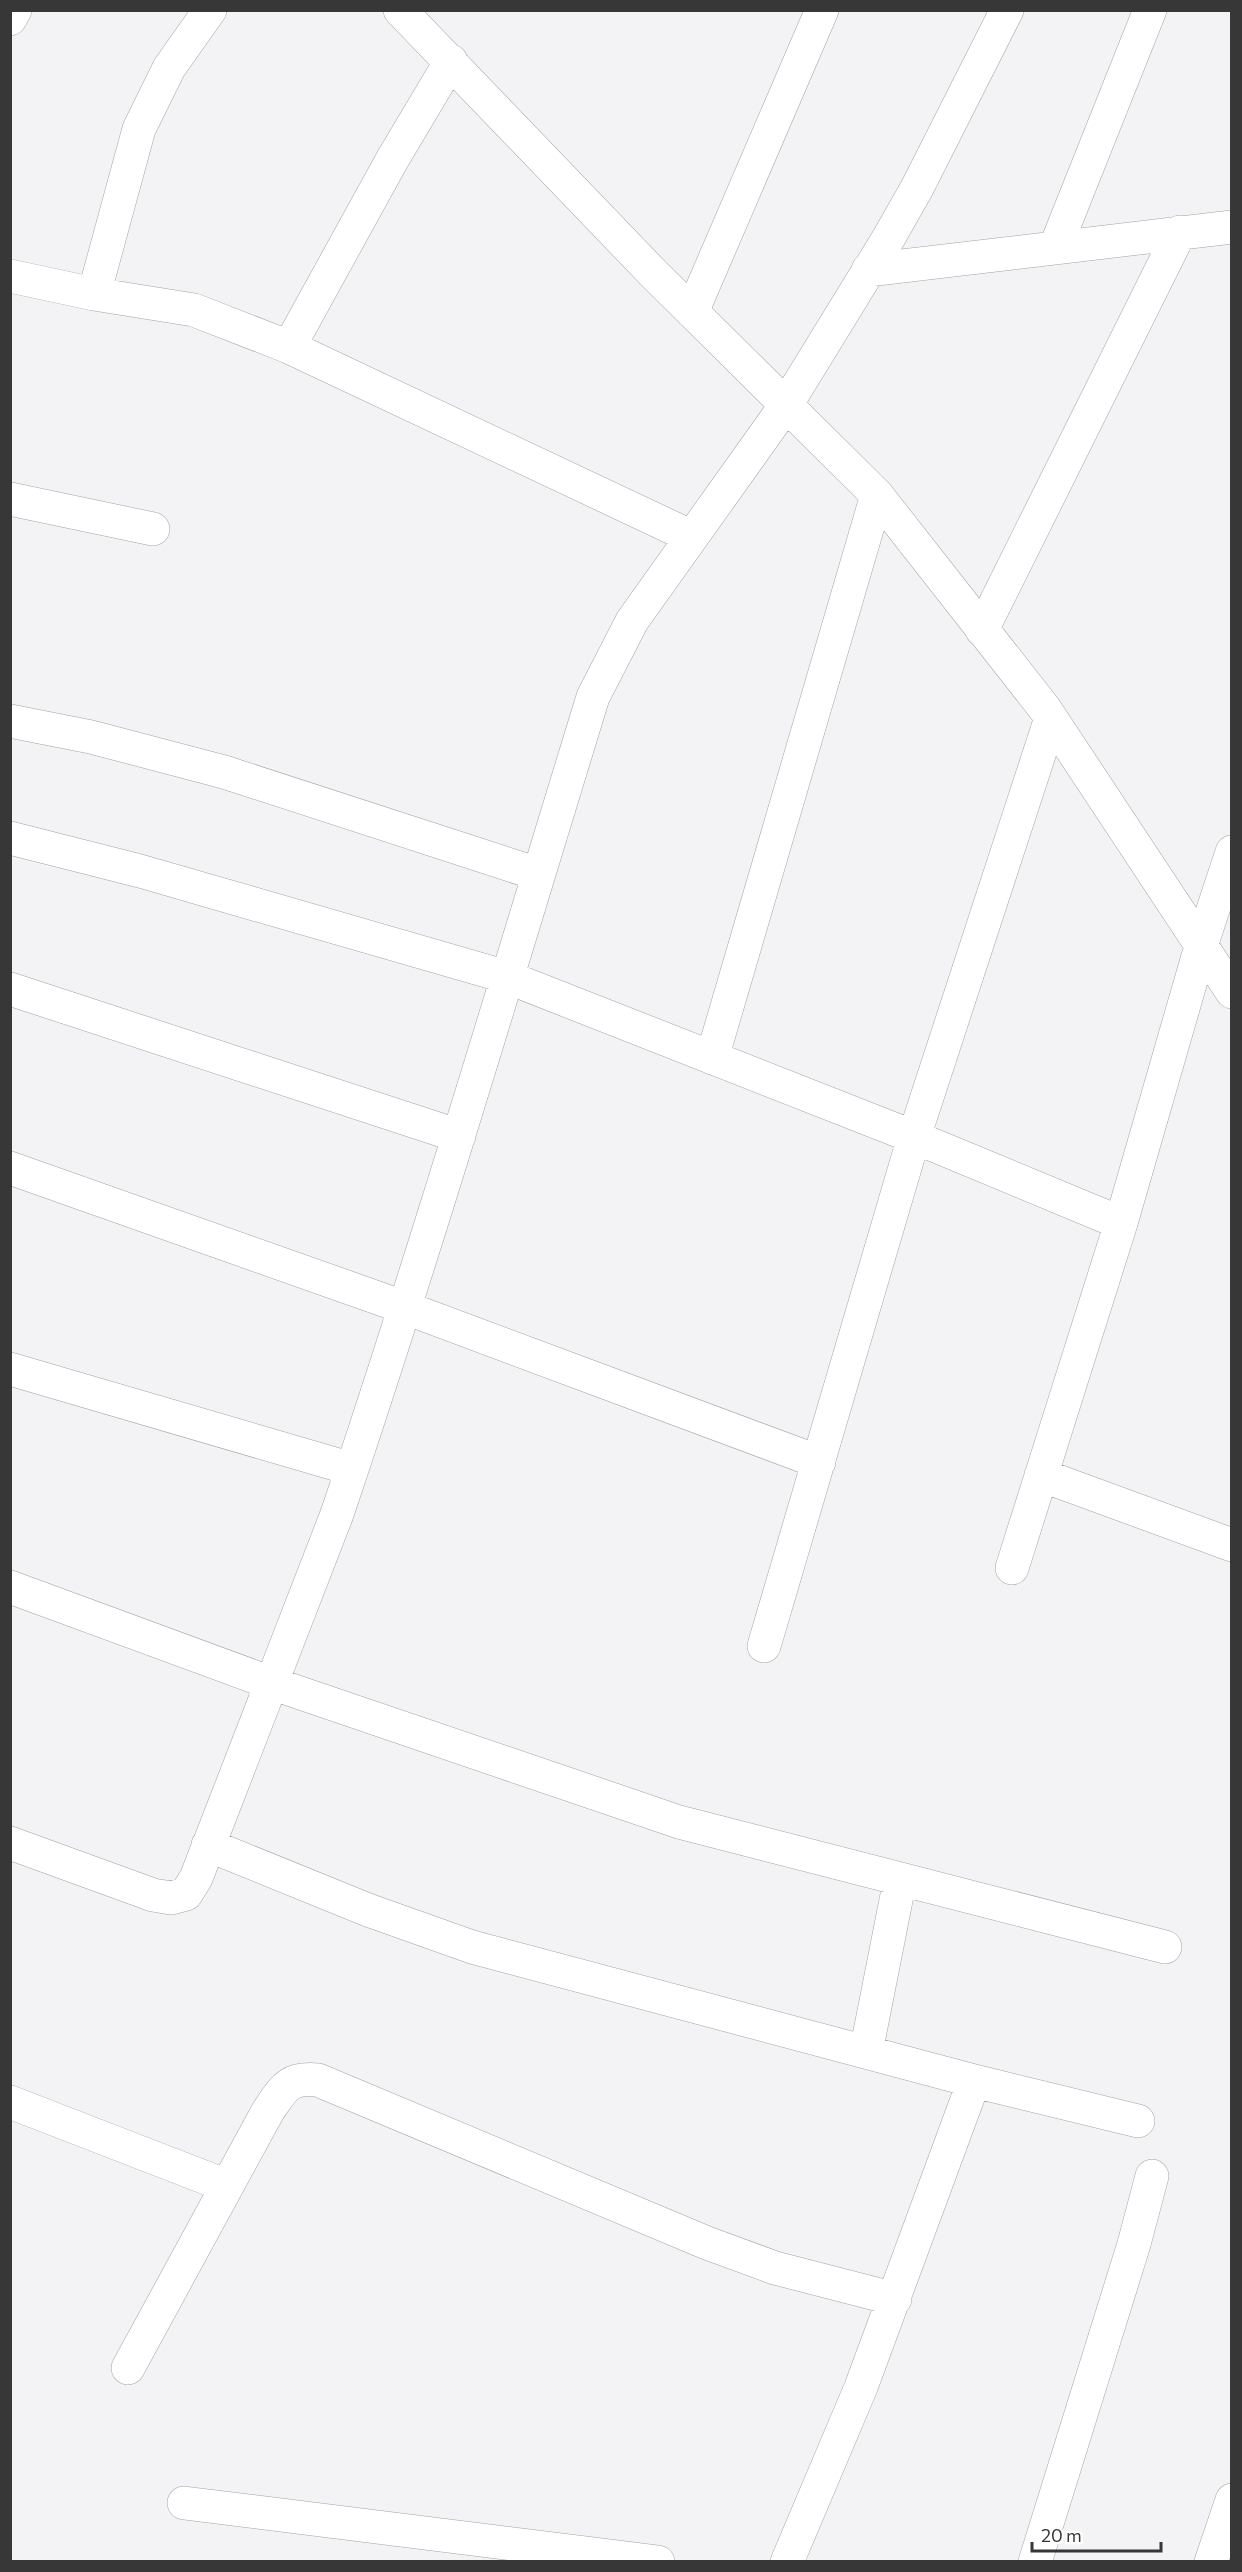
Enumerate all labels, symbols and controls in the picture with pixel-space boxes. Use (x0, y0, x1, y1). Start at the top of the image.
scale bar (1032, 2515, 1161, 2553)
text: 20 m (1041, 2524, 1082, 2546)

